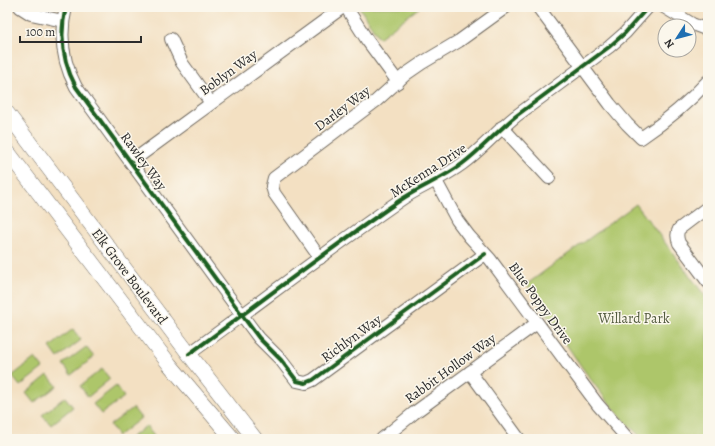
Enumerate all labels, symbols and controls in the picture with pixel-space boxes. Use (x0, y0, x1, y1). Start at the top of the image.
scale bar (20, 18, 141, 44)
north arrow (657, 18, 697, 58)
text: 100 m (26, 24, 55, 40)
text: N (661, 36, 678, 51)
street label: Boblyn Way (196, 45, 262, 100)
street label: Darley Way (311, 81, 375, 136)
street label: Rawley Way (116, 128, 172, 195)
street label: McKenna Drive (386, 139, 470, 202)
street label: Elk Grove Boulevard (87, 225, 172, 328)
street label: Blue Poppy Drive (504, 258, 577, 348)
park label: Willard Park (597, 309, 670, 328)
street label: Richlyn Way (317, 310, 386, 367)
street label: Rabbit Hollow Way (401, 328, 500, 408)

